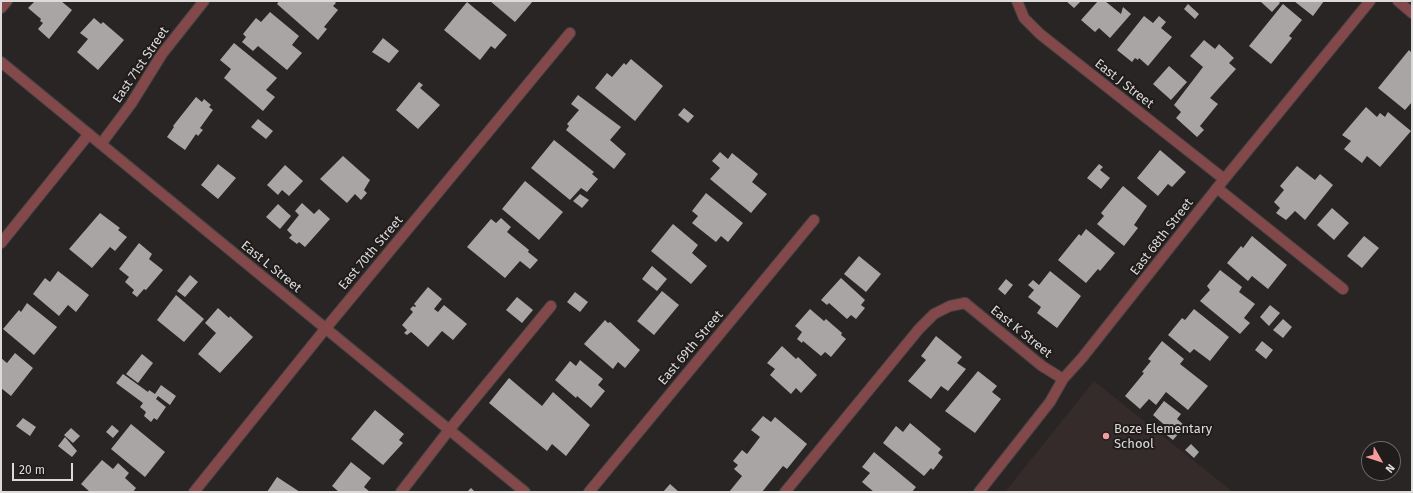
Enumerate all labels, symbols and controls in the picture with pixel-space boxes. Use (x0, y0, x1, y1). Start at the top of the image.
street label: East 71st Street (110, 24, 172, 106)
street label: East J Street (1091, 56, 1157, 112)
street label: East 68th Street (1127, 196, 1197, 278)
street label: East 70th Street (336, 213, 406, 293)
street label: East L Street (238, 238, 304, 296)
street label: East K Street (987, 303, 1055, 361)
street label: East 69th Street (655, 308, 727, 388)
place label: Boze Elementary School (1114, 421, 1212, 452)
marker: Boze Elementary School (1101, 431, 1111, 441)
north arrow (1361, 441, 1401, 481)
scale bar (14, 455, 75, 481)
text: N (1383, 461, 1397, 475)
text: 20 m (19, 463, 45, 477)

